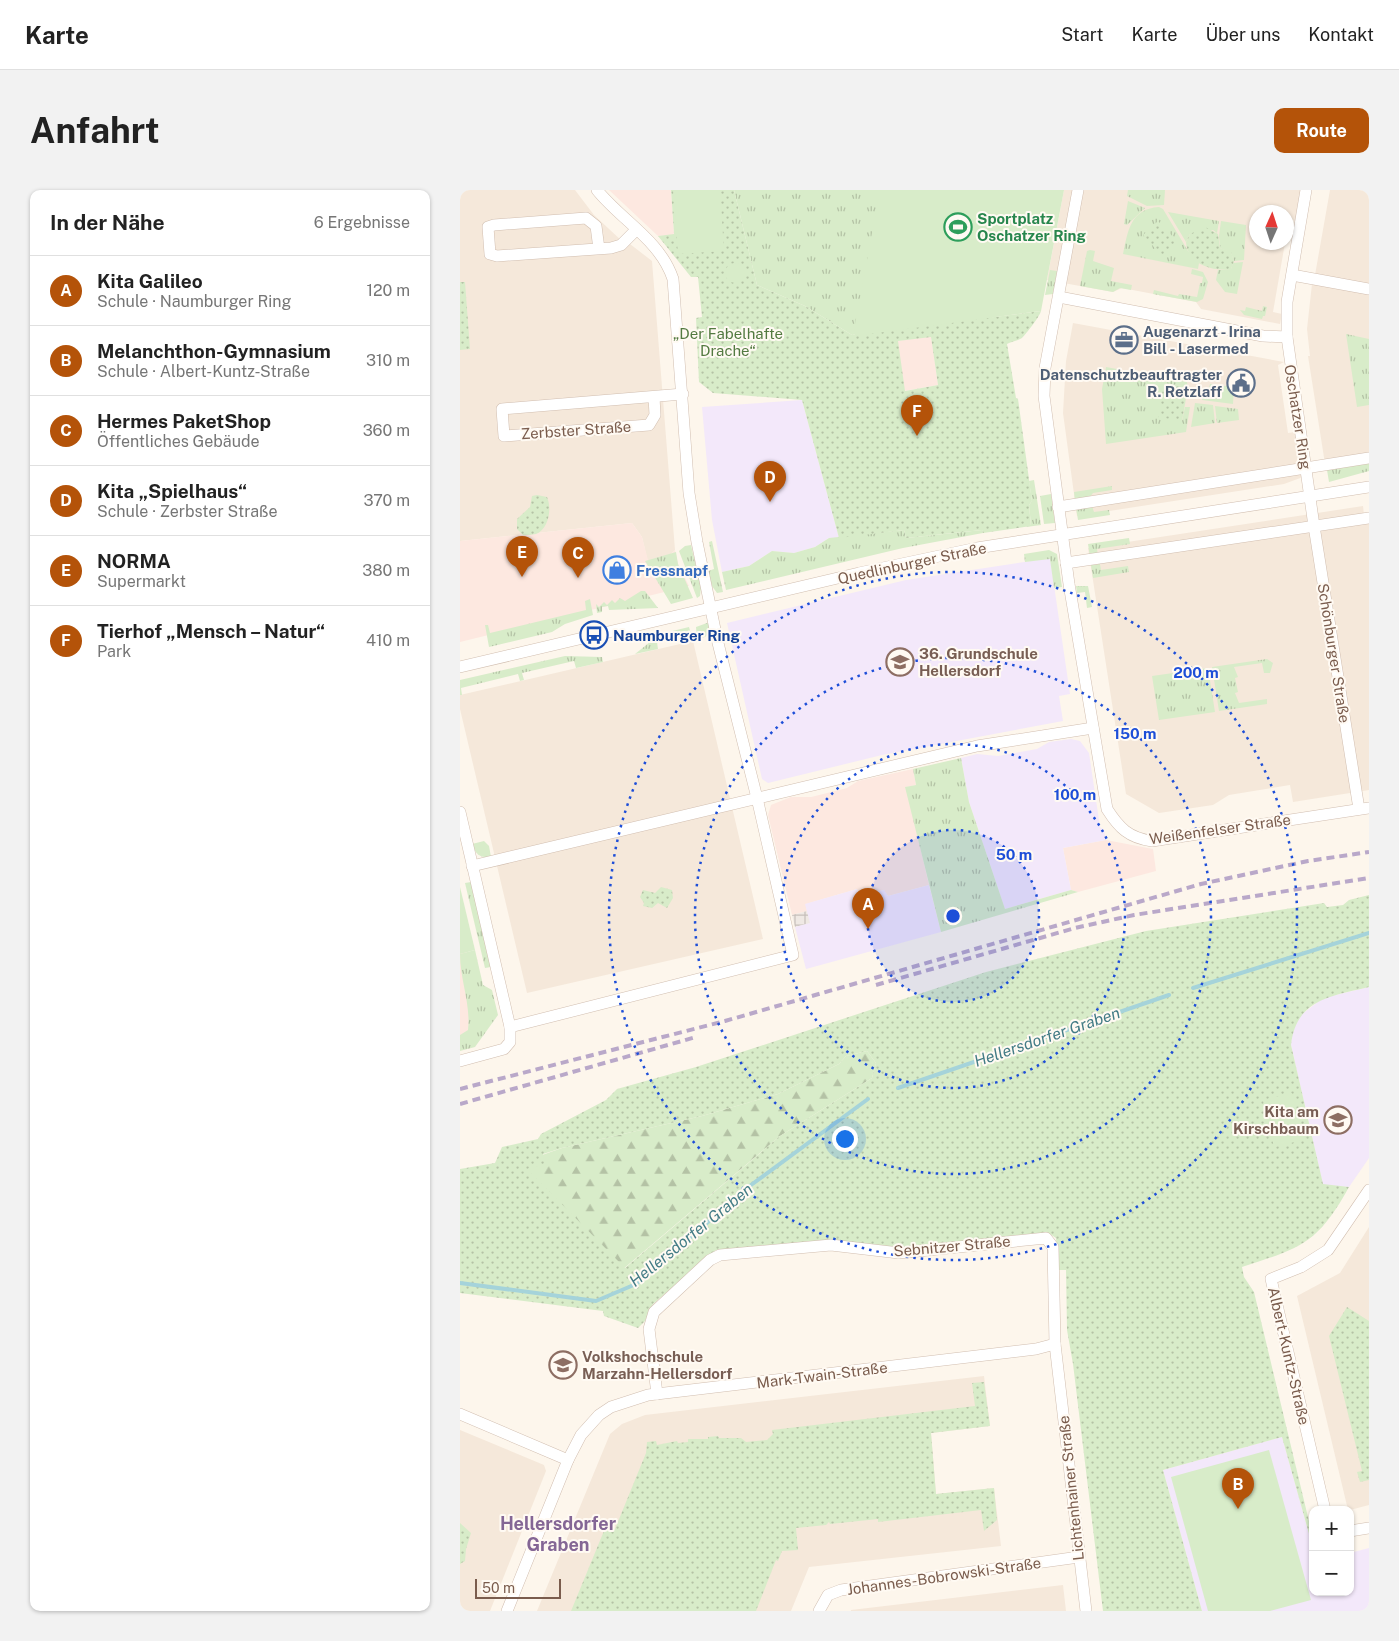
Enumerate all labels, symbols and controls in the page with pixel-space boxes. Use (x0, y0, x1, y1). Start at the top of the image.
text: Karte (25, 21, 89, 49)
text: Start (1061, 24, 1104, 45)
text: Karte (1132, 24, 1177, 45)
text: Über uns (1205, 24, 1280, 45)
text: Kontakt (1308, 24, 1374, 45)
button: Route (1274, 108, 1369, 153)
text: Anfahrt (30, 110, 160, 151)
north arrow (1249, 205, 1294, 250)
text: In der Nähe (50, 210, 165, 235)
place label: Sportplatz Oschatzer Ring (977, 210, 1086, 244)
sports icon: Sportplatz Oschatzer Ring (943, 212, 973, 242)
text: 6 Ergebnisse (314, 213, 410, 232)
text: Kita Galileo (97, 270, 203, 292)
text: A (60, 281, 72, 300)
text: 120 m (366, 281, 410, 300)
text: Schule · Naumburger Ring (97, 292, 292, 311)
place label: Augenarzt - Irina Bill - Lasermed (1143, 323, 1261, 357)
park label: „Der Fabelhafte Drache“ (673, 325, 783, 359)
office icon: Augenarzt - Irina Bill - Lasermed (1109, 325, 1139, 355)
text: Melanchthon-Gymnasium (97, 340, 331, 362)
text: B (61, 351, 71, 370)
text: 310 m (366, 351, 410, 370)
text: Schule · Albert-Kuntz-Straße (97, 362, 310, 381)
street label: Oschatzer Ring (1281, 363, 1315, 471)
place label: Datenschutzbeauftragter R. Retzlaff (1040, 366, 1222, 400)
public building icon: Datenschutzbeauftragter R. Retzlaff (1226, 368, 1256, 398)
pin: F (901, 395, 933, 436)
text: Hermes PaketShop (97, 410, 271, 432)
street label: Zerbster Straße (520, 418, 632, 442)
text: C (60, 421, 72, 440)
text: 360 m (363, 421, 410, 440)
text: Öffentliches Gebäude (97, 432, 260, 451)
pin: D (754, 461, 786, 502)
text: Kita „Spielhaus“ (97, 480, 247, 502)
text: D (60, 491, 72, 510)
text: 370 m (363, 491, 410, 510)
text: Schule · Zerbster Straße (97, 502, 278, 521)
pin: E (506, 536, 538, 577)
pin: C (562, 537, 594, 578)
street label: Quedlinburger Straße (836, 539, 988, 587)
text: NORMA (97, 550, 171, 572)
shop icon: Fressnapf (602, 555, 632, 585)
text: E (61, 561, 71, 580)
text: 380 m (362, 561, 410, 580)
place label: Fressnapf (636, 562, 708, 579)
text: Supermarkt (97, 572, 186, 591)
street label: Schönburger Straße (1315, 582, 1353, 724)
text: Tierhof „Mensch – Natur“ (97, 620, 325, 642)
bus stop icon: Naumburger Ring (579, 620, 609, 650)
place label: Naumburger Ring (613, 627, 740, 644)
text: F (61, 631, 71, 650)
text: 410 m (366, 631, 410, 650)
text: Park (97, 642, 131, 661)
place label: 36. Grundschule Hellersdorf (919, 645, 1038, 679)
school or university icon: 36. Grundschule Hellersdorf (885, 647, 915, 677)
text: 200 m (1173, 664, 1219, 681)
text: 150 m (1113, 725, 1157, 742)
text: 100 m (1054, 786, 1096, 803)
street label: Weißenfelser Straße (1148, 811, 1292, 847)
text: 50 m (996, 846, 1032, 863)
pin: A (852, 888, 884, 929)
centre of rings (944, 907, 962, 925)
water label: Hellersdorfer Graben (972, 1003, 1122, 1071)
place label: Kita am Kirschbaum (1233, 1103, 1319, 1137)
school or university icon: Kita am Kirschbaum (1323, 1105, 1353, 1135)
your location (832, 1126, 858, 1152)
water label: Hellersdorfer Graben (626, 1179, 756, 1291)
street label: Sebnitzer Straße (893, 1232, 1011, 1260)
street label: Albert-Kuntz-Straße (1265, 1285, 1313, 1427)
place label: Volkshochschule Marzahn-Hellersdorf (582, 1348, 732, 1382)
school or university icon: Volkshochschule Marzahn-Hellersdorf (548, 1350, 578, 1380)
street label: Mark-Twain-Straße (756, 1359, 888, 1391)
street label: Lichtenhainer Straße (1055, 1415, 1087, 1561)
pin: B (1222, 1468, 1254, 1509)
map controls (1309, 1506, 1354, 1596)
button: + (1309, 1506, 1354, 1551)
district label: Hellersdorfer Graben (500, 1513, 617, 1555)
button: − (1309, 1551, 1354, 1596)
street label: Johannes-Bobrowski-Straße (846, 1554, 1042, 1598)
scale bar (475, 1576, 561, 1599)
text: 50 m (482, 1580, 515, 1596)

